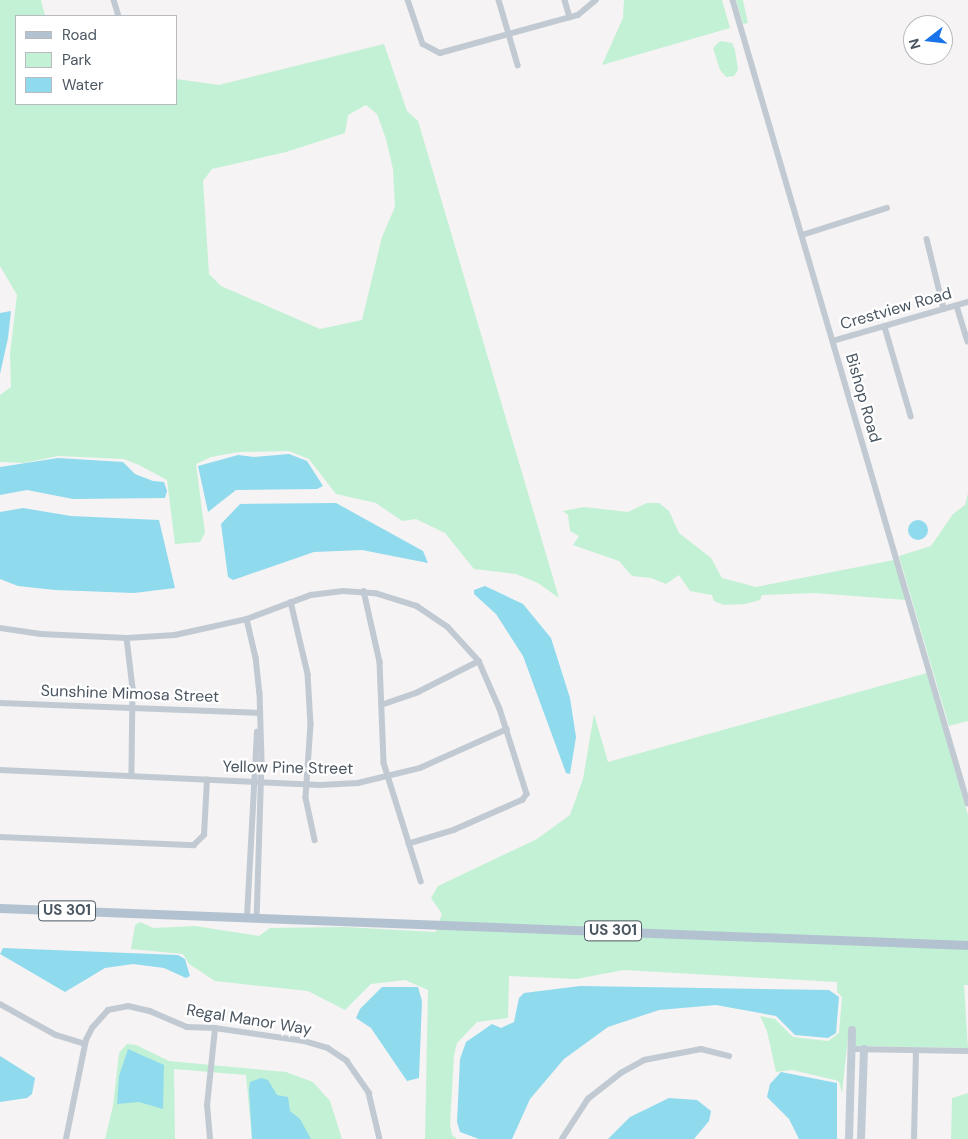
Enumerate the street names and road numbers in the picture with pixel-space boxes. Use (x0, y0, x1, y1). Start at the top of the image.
street label: Crestview Road (838, 284, 954, 334)
street label: Bishop Road (841, 351, 885, 445)
street label: Sunshine Mimosa Street (40, 681, 220, 707)
street label: Yellow Pine Street (222, 757, 354, 779)
road number: US 301 (37, 898, 97, 924)
road number: US 301 (583, 918, 643, 944)
street label: Regal Manor Way (185, 1001, 313, 1039)

